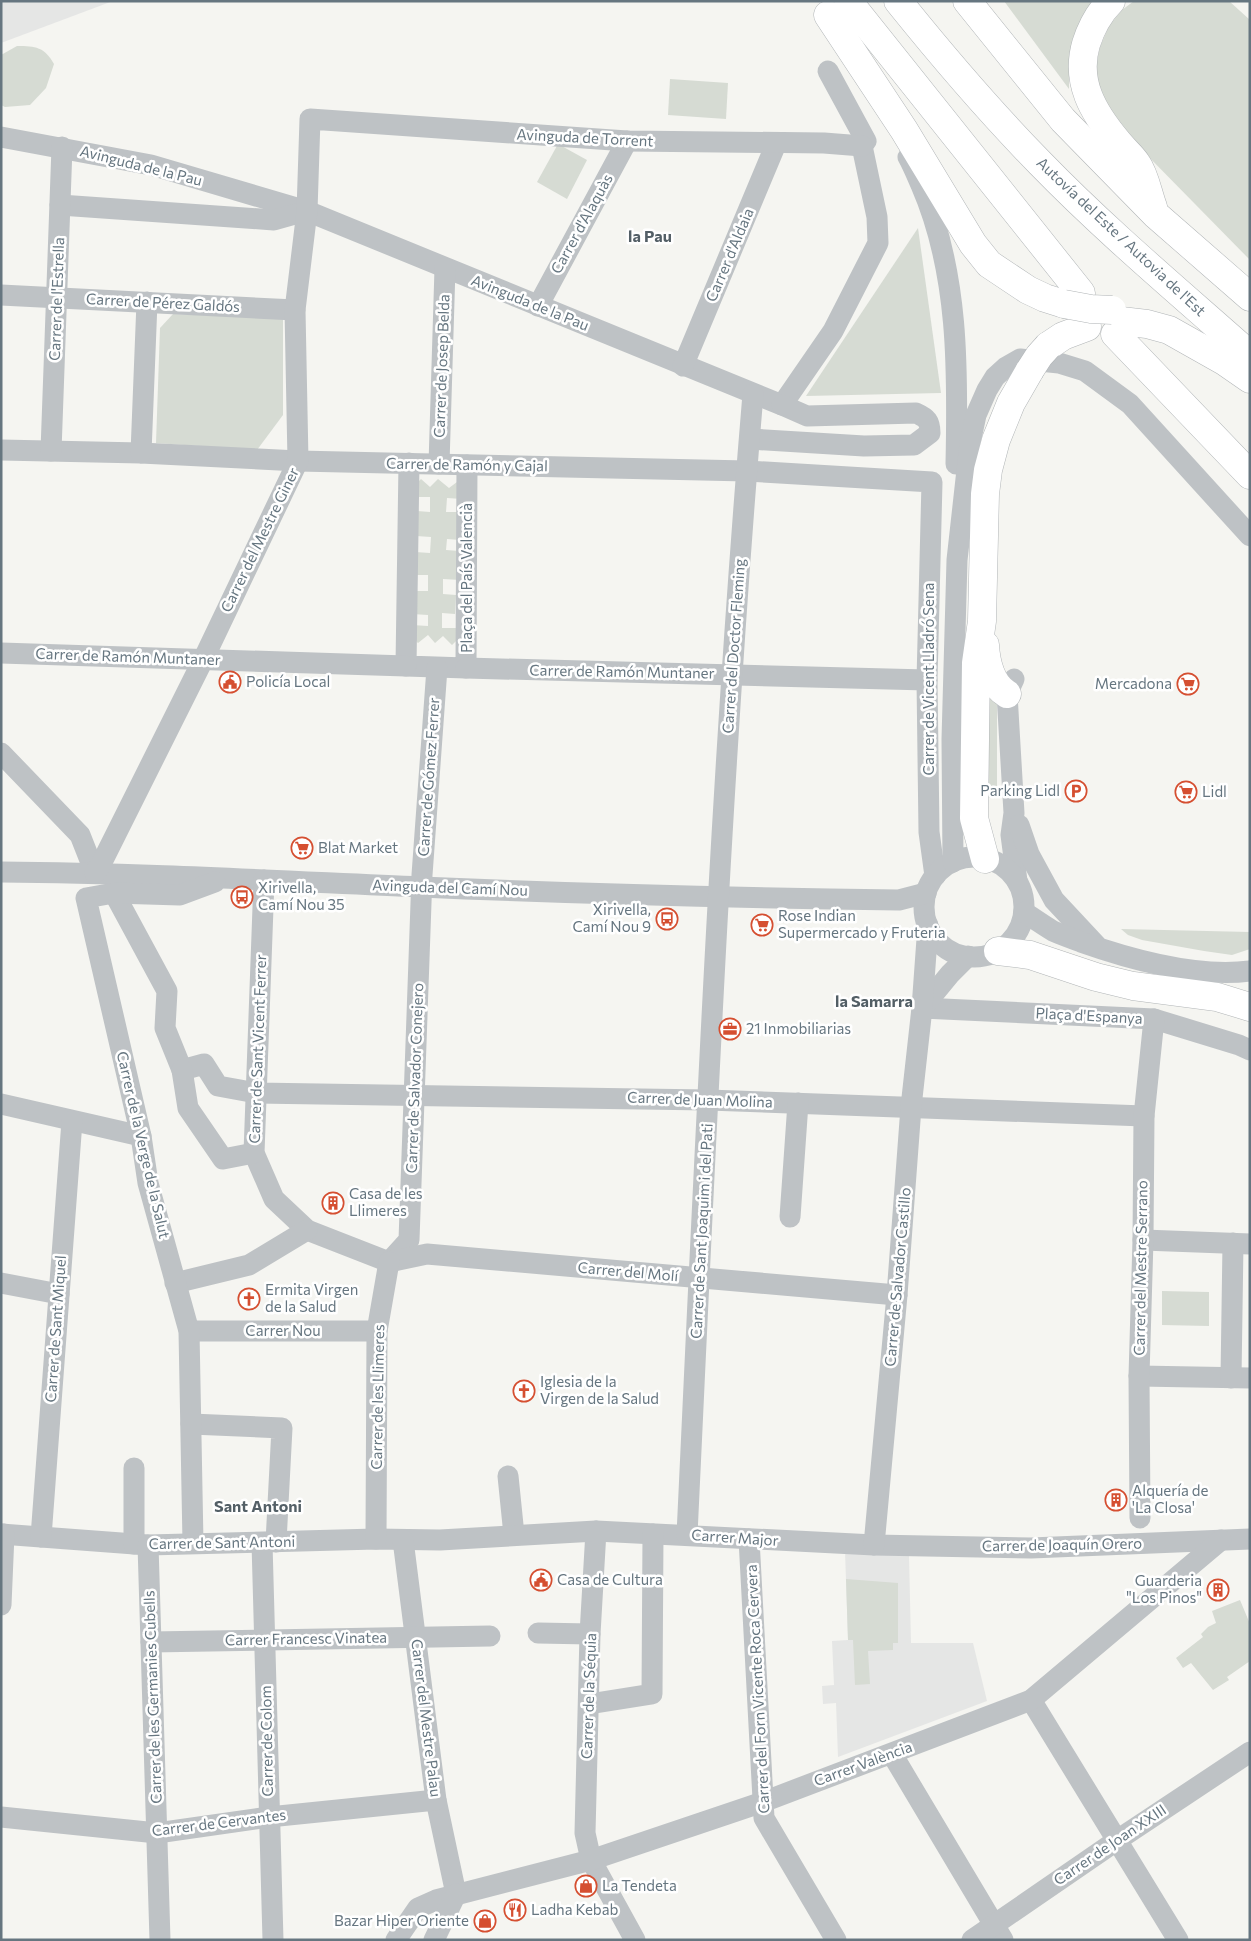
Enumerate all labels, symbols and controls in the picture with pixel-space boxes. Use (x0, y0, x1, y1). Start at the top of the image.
street label: Avinguda de Torrent (516, 124, 654, 150)
street label: Avinguda de la Pau (78, 141, 204, 189)
street label: Autovía del Este / Autovia de l'Est (1033, 153, 1210, 319)
street label: Carrer d'Alaquàs (546, 170, 616, 277)
street label: Carrer d'Aldaia (701, 205, 757, 304)
district label: la Pau (628, 226, 672, 245)
street label: Carrer de l'Estrella (45, 237, 67, 361)
street label: Avinguda de la Pau (469, 270, 592, 334)
street label: Carrer de Pérez Galdós (86, 289, 241, 315)
street label: Carrer de Josep Belda (429, 294, 453, 438)
street label: Carrer de Ramón y Cajal (386, 454, 548, 474)
street label: Carrer del Mestre Giner (216, 464, 302, 615)
street label: Plaça del País Valencià (457, 503, 475, 653)
street label: Carrer del Doctor Fleming (718, 558, 748, 734)
street label: Carrer de Vicent Lladró Sena (919, 583, 937, 775)
street label: Carrer de Ramón Muntaner (35, 644, 221, 668)
street label: Carrer de Ramón Muntaner (529, 660, 715, 682)
public building icon: Policía Local (218, 670, 242, 694)
place label: Policía Local (246, 672, 330, 690)
supermarket icon: Mercadona (1176, 672, 1200, 696)
place label: Mercadona (1095, 674, 1172, 692)
street label: Carrer de Gómez Ferrer (413, 697, 443, 857)
parking icon: Parking Lidl (1064, 779, 1088, 803)
supermarket icon: Lidl (1174, 780, 1198, 804)
place label: Parking Lidl (980, 781, 1060, 799)
place label: Lidl (1202, 782, 1227, 800)
supermarket icon: Blat Market (290, 836, 314, 860)
place label: Blat Market (318, 838, 398, 856)
street label: Avinguda del Camí Nou (372, 875, 528, 899)
place label: Xirivella, Camí Nou 35 (258, 878, 345, 913)
bus stop icon: Xirivella, Camí Nou 35 (230, 885, 254, 909)
place label: Xirivella, Camí Nou 9 (572, 900, 651, 935)
place label: Rose Indian Supermercado y Fruteria (778, 906, 945, 941)
bus stop icon: Xirivella, Camí Nou 9 (655, 907, 679, 931)
supermarket icon: Rose Indian Supermercado y Fruteria (750, 913, 774, 937)
street label: Carrer de Sant Vicent Ferrer (245, 954, 269, 1144)
street label: Carrer de Salvador Conejero (402, 982, 426, 1174)
district label: la Samarra (835, 991, 913, 1010)
street label: Plaça d'Espanya (1035, 1003, 1143, 1027)
office icon: 21 Inmobiliarias (718, 1017, 742, 1041)
place label: 21 Inmobiliarias (746, 1019, 851, 1037)
street label: Carrer de la Verge de la Salut (114, 1049, 174, 1240)
street label: Carrer de Juan Molina (627, 1087, 773, 1111)
street label: Carrer de Sant Joaquim i del Pati (686, 1123, 716, 1339)
street label: Carrer del Mestre Serrano (1129, 1180, 1151, 1356)
place label: Casa de les Llimeres (349, 1184, 423, 1219)
street label: Carrer de Salvador Castillo (880, 1186, 914, 1367)
building icon: Casa de les Llimeres (321, 1191, 345, 1215)
street label: Carrer de Sant Miquel (41, 1255, 69, 1403)
street label: Carrer del Molí (577, 1258, 680, 1284)
place label: Ermita Virgen de la Salud (265, 1280, 358, 1315)
church icon: Ermita Virgen de la Salud (237, 1287, 261, 1311)
street label: Carrer Nou (245, 1321, 321, 1339)
street label: Carrer de les Llimeres (367, 1324, 387, 1470)
place label: Iglesia de la Virgen de la Salud (540, 1372, 659, 1407)
church icon: Iglesia de la Virgen de la Salud (512, 1379, 536, 1403)
place label: Alquería de 'La Closa' (1132, 1481, 1208, 1516)
building icon: Alquería de 'La Closa' (1104, 1488, 1128, 1512)
district label: Sant Antoni (214, 1496, 302, 1515)
street label: Carrer Major (691, 1525, 779, 1549)
street label: Carrer de Sant Antoni (148, 1532, 295, 1552)
street label: Carrer de Joaquín Orero (982, 1534, 1142, 1554)
street label: Carrer del Forn Vicente Roca Cervera (741, 1564, 773, 1814)
public building icon: Casa de Cultura (529, 1568, 553, 1592)
place label: Casa de Cultura (557, 1570, 663, 1588)
place label: Guarderia "Los Pinos" (1126, 1571, 1202, 1606)
building icon: Guarderia "Los Pinos" (1206, 1578, 1230, 1602)
street label: Carrer de les Germanies Cubells (139, 1590, 165, 1804)
street label: Carrer Francesc Vinatea (225, 1628, 387, 1648)
street label: Carrer de la Séquia (577, 1633, 599, 1759)
street label: Carrer del Mestre Palau (408, 1638, 446, 1798)
street label: Carrer de Colom (256, 1685, 276, 1797)
street label: Carrer València (811, 1737, 914, 1789)
street label: Carrer de Joan XXIII (1050, 1800, 1169, 1888)
street label: Carrer de Cervantes (151, 1805, 287, 1839)
shop icon: La Tendeta (574, 1874, 598, 1898)
place label: La Tendeta (602, 1876, 677, 1894)
restaurant icon: Ladha Kebab (503, 1898, 527, 1922)
place label: Ladha Kebab (531, 1900, 619, 1918)
shop icon: Bazar Hiper Oriente (473, 1909, 497, 1933)
place label: Bazar Hiper Oriente (334, 1911, 469, 1929)

